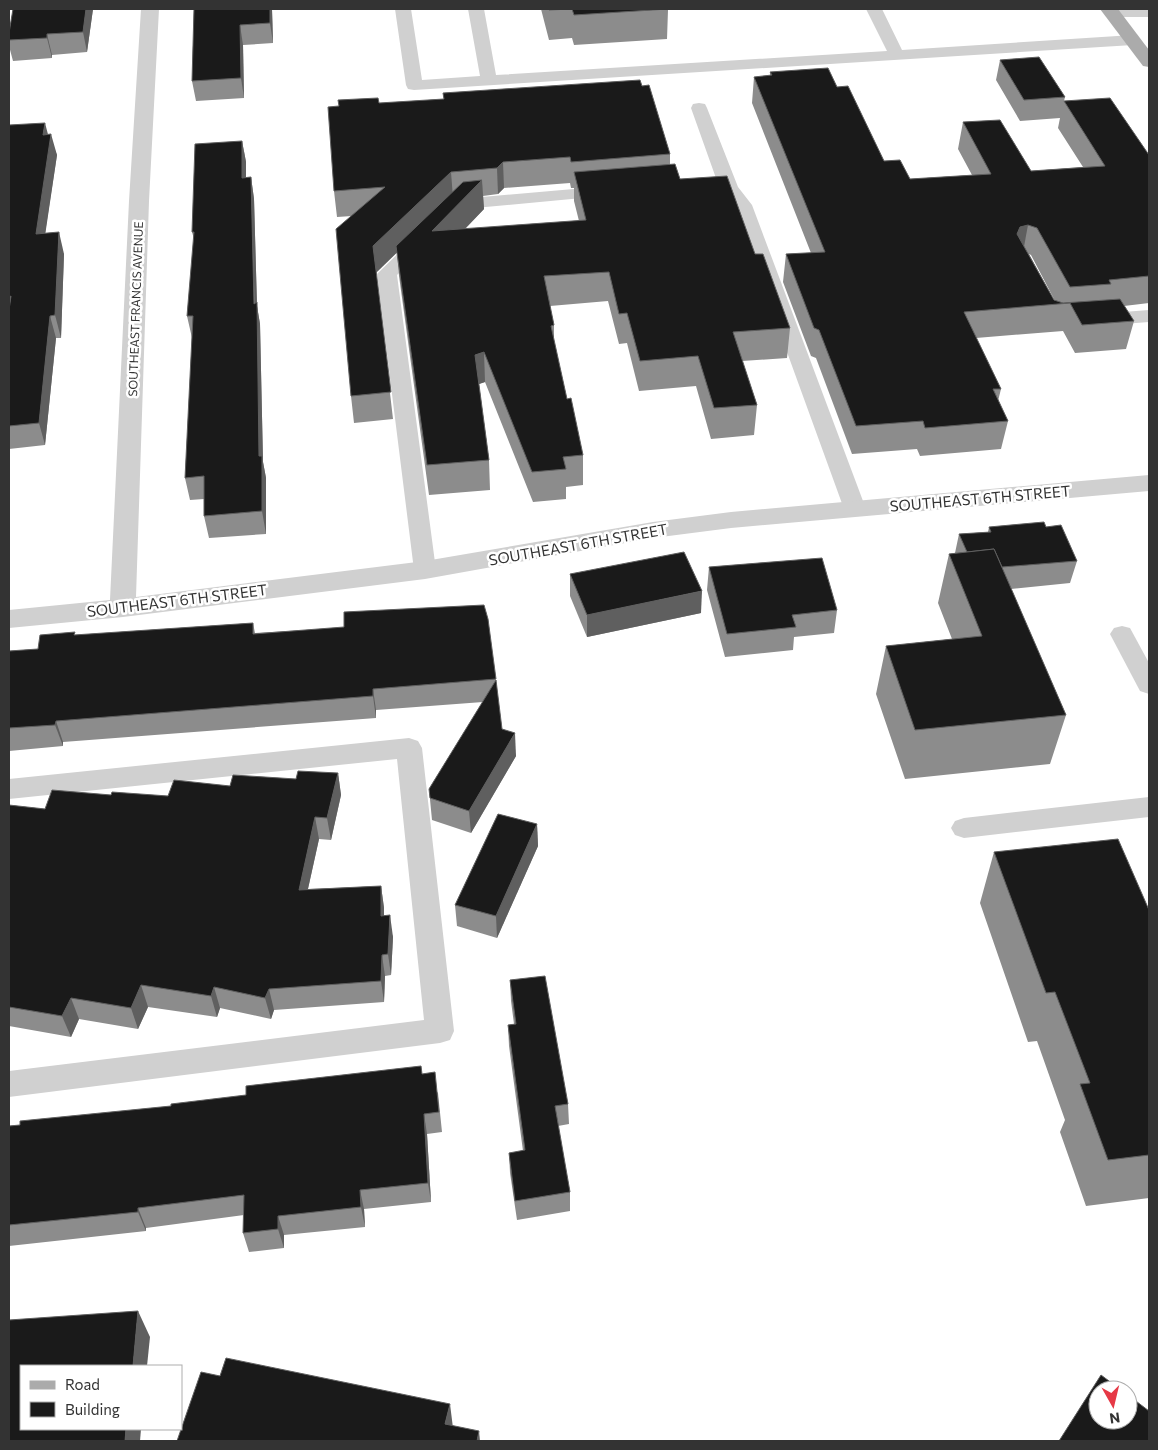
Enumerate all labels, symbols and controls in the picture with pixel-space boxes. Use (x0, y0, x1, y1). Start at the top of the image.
street label: SOUTHEAST FRANCIS AVENUE (125, 221, 145, 397)
street label: SOUTHEAST 6TH STREET (889, 481, 1071, 515)
street label: SOUTHEAST 6TH STREET (487, 519, 669, 569)
street label: SOUTHEAST 6TH STREET (86, 580, 268, 620)
legend (20, 1365, 182, 1430)
text: Road (65, 1375, 100, 1393)
north arrow (1088, 1380, 1138, 1430)
text: Building (65, 1400, 120, 1418)
text: N (1108, 1409, 1121, 1428)

